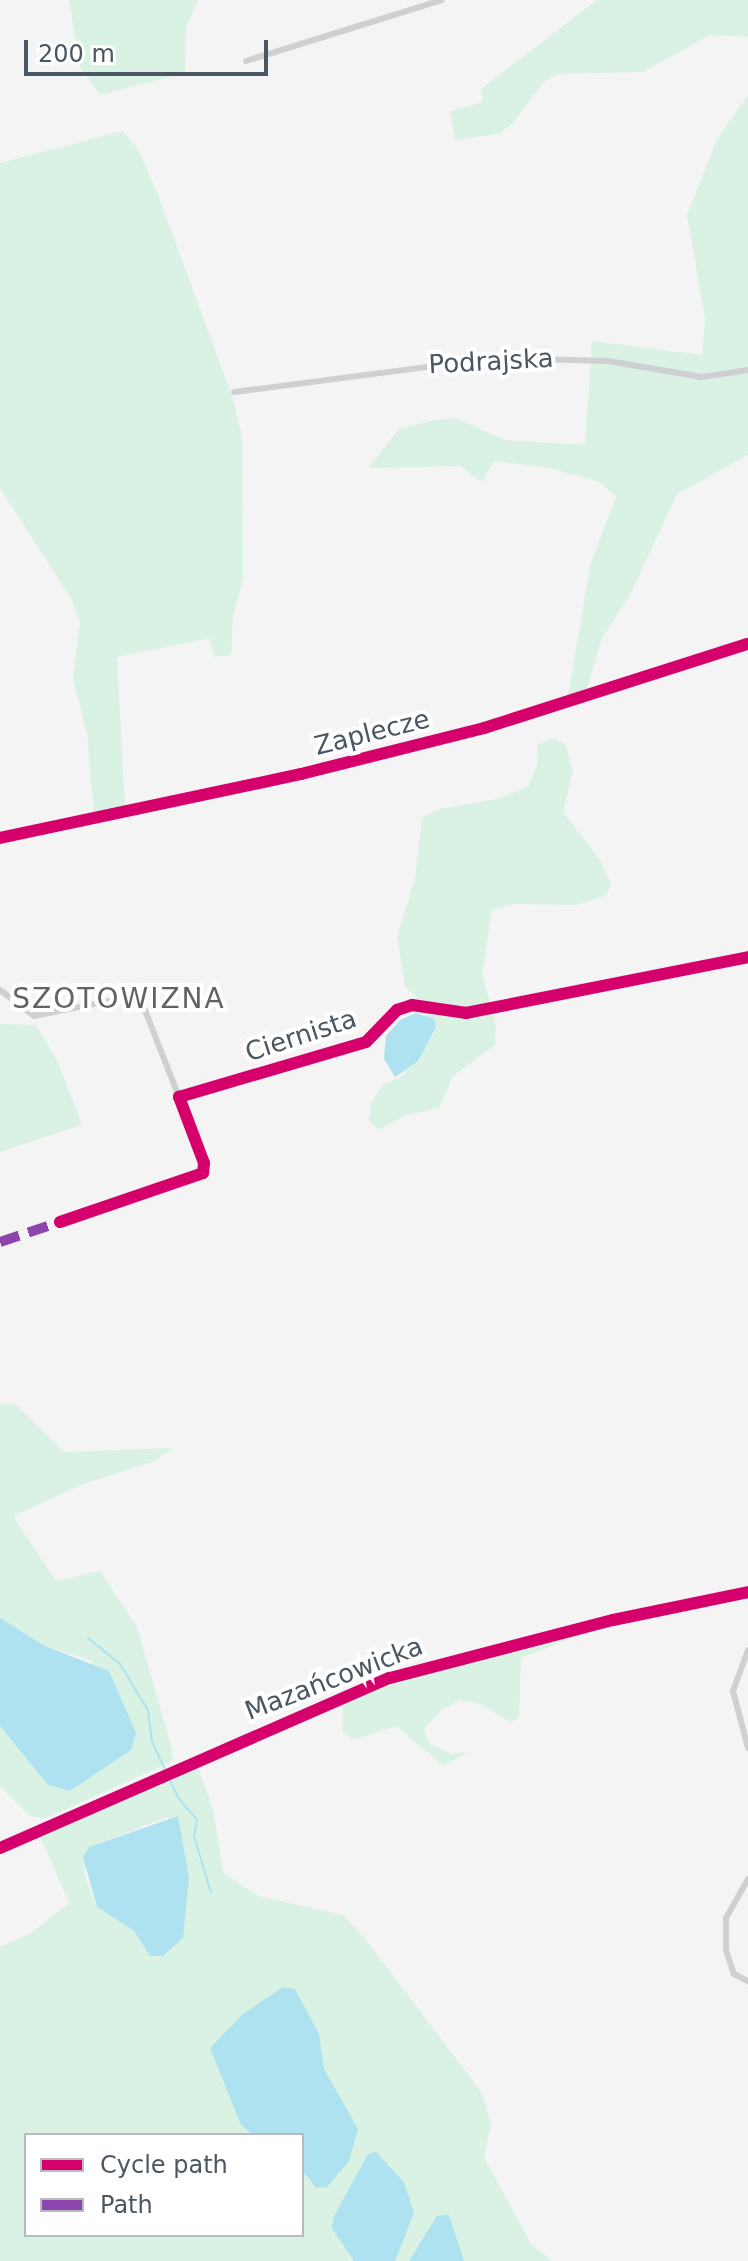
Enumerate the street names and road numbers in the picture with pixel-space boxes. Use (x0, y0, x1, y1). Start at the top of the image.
street label: Podrajska (428, 343, 554, 381)
street label: Zaplecze (311, 704, 433, 762)
street label: Ciernista (242, 1003, 360, 1069)
street label: Mazańcowicka (241, 1631, 427, 1727)

